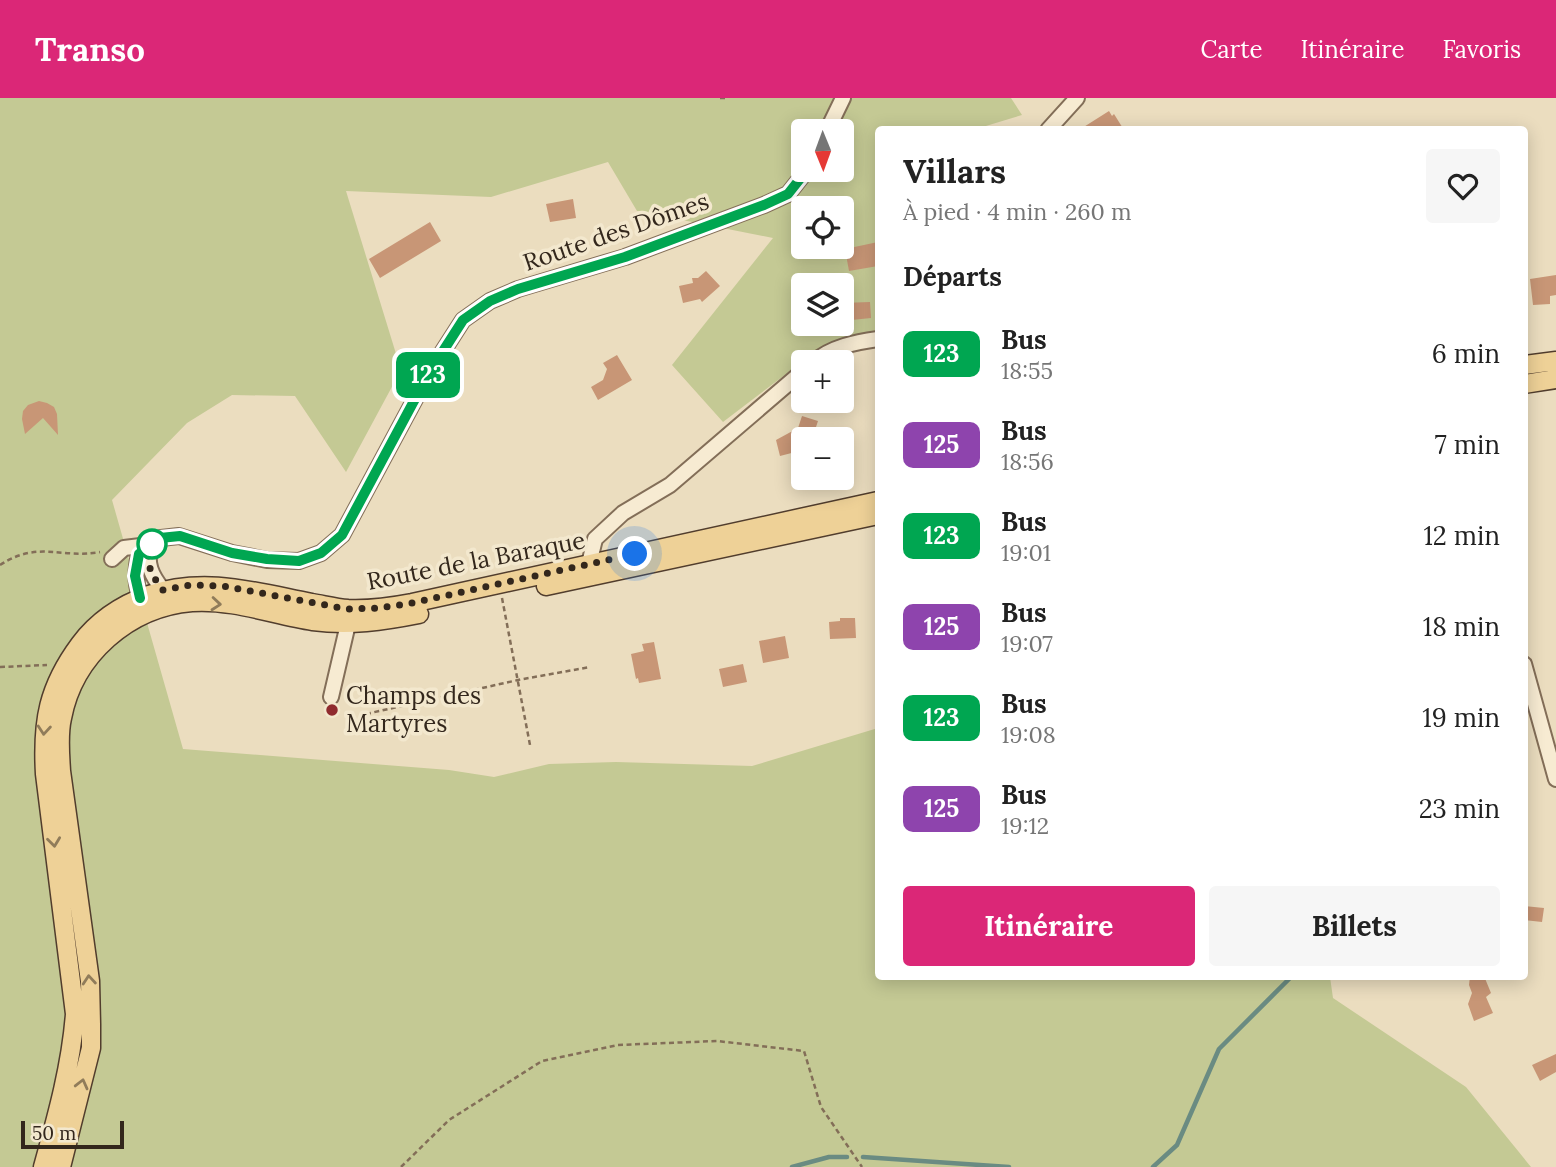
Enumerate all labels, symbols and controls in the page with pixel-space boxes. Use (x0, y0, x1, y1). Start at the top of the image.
text: Transo (35, 28, 145, 70)
text: Carte (1201, 34, 1263, 65)
text: Itinéraire (1301, 34, 1404, 65)
text: Favoris (1442, 34, 1521, 65)
north arrow (791, 119, 854, 182)
map controls (791, 119, 854, 490)
button: heart (1426, 149, 1500, 223)
text: Villars (903, 150, 1006, 192)
street label: Route des Dômes (519, 185, 713, 278)
button: locate (791, 196, 854, 259)
text: À pied · 4 min · 260 m (903, 197, 1131, 226)
text: Départs (903, 260, 1002, 293)
button: layers (791, 273, 854, 336)
text: Bus (1001, 323, 1047, 356)
text: 6 min (1432, 337, 1500, 370)
text: 123 (924, 338, 959, 369)
button: + (791, 350, 854, 413)
line badge: 123 (388, 352, 468, 398)
text: 18:55 (1001, 356, 1053, 385)
text: 123 (410, 359, 446, 390)
text: Bus (1001, 414, 1047, 447)
button: − (791, 427, 854, 490)
text: 7 min (1435, 428, 1500, 461)
text: 125 (924, 429, 959, 460)
text: 18:56 (1001, 447, 1054, 476)
text: Bus (1001, 505, 1047, 538)
text: 12 min (1423, 519, 1500, 552)
text: 123 (924, 520, 959, 551)
street label: Route de la Baraque (364, 524, 588, 597)
unlabelled marker (137, 529, 167, 559)
your location (617, 536, 652, 571)
text: 19:01 (1001, 538, 1051, 567)
one-way arrow (211, 596, 222, 611)
text: Bus (1001, 596, 1047, 629)
text: 18 min (1423, 610, 1500, 643)
text: 125 (924, 611, 959, 642)
text: 19:07 (1001, 629, 1053, 658)
place label: Champs des Martyres (346, 680, 481, 739)
text: Bus (1001, 687, 1047, 720)
text: 19 min (1422, 701, 1500, 734)
marker: Champs des Martyres (324, 702, 340, 718)
text: 123 (924, 702, 959, 733)
text: 19:08 (1001, 720, 1056, 749)
one-way arrow (37, 725, 52, 736)
text: Bus (1001, 778, 1047, 811)
text: 23 min (1419, 792, 1500, 825)
text: 125 (924, 793, 959, 824)
text: 19:12 (1001, 811, 1049, 840)
one-way arrow (47, 836, 62, 848)
button: Itinéraire (903, 886, 1195, 966)
button: Billets (1209, 886, 1500, 966)
one-way arrow (82, 975, 97, 986)
one-way arrow (74, 1078, 88, 1090)
scale bar (21, 1118, 124, 1150)
text: 50 m (32, 1121, 76, 1145)

